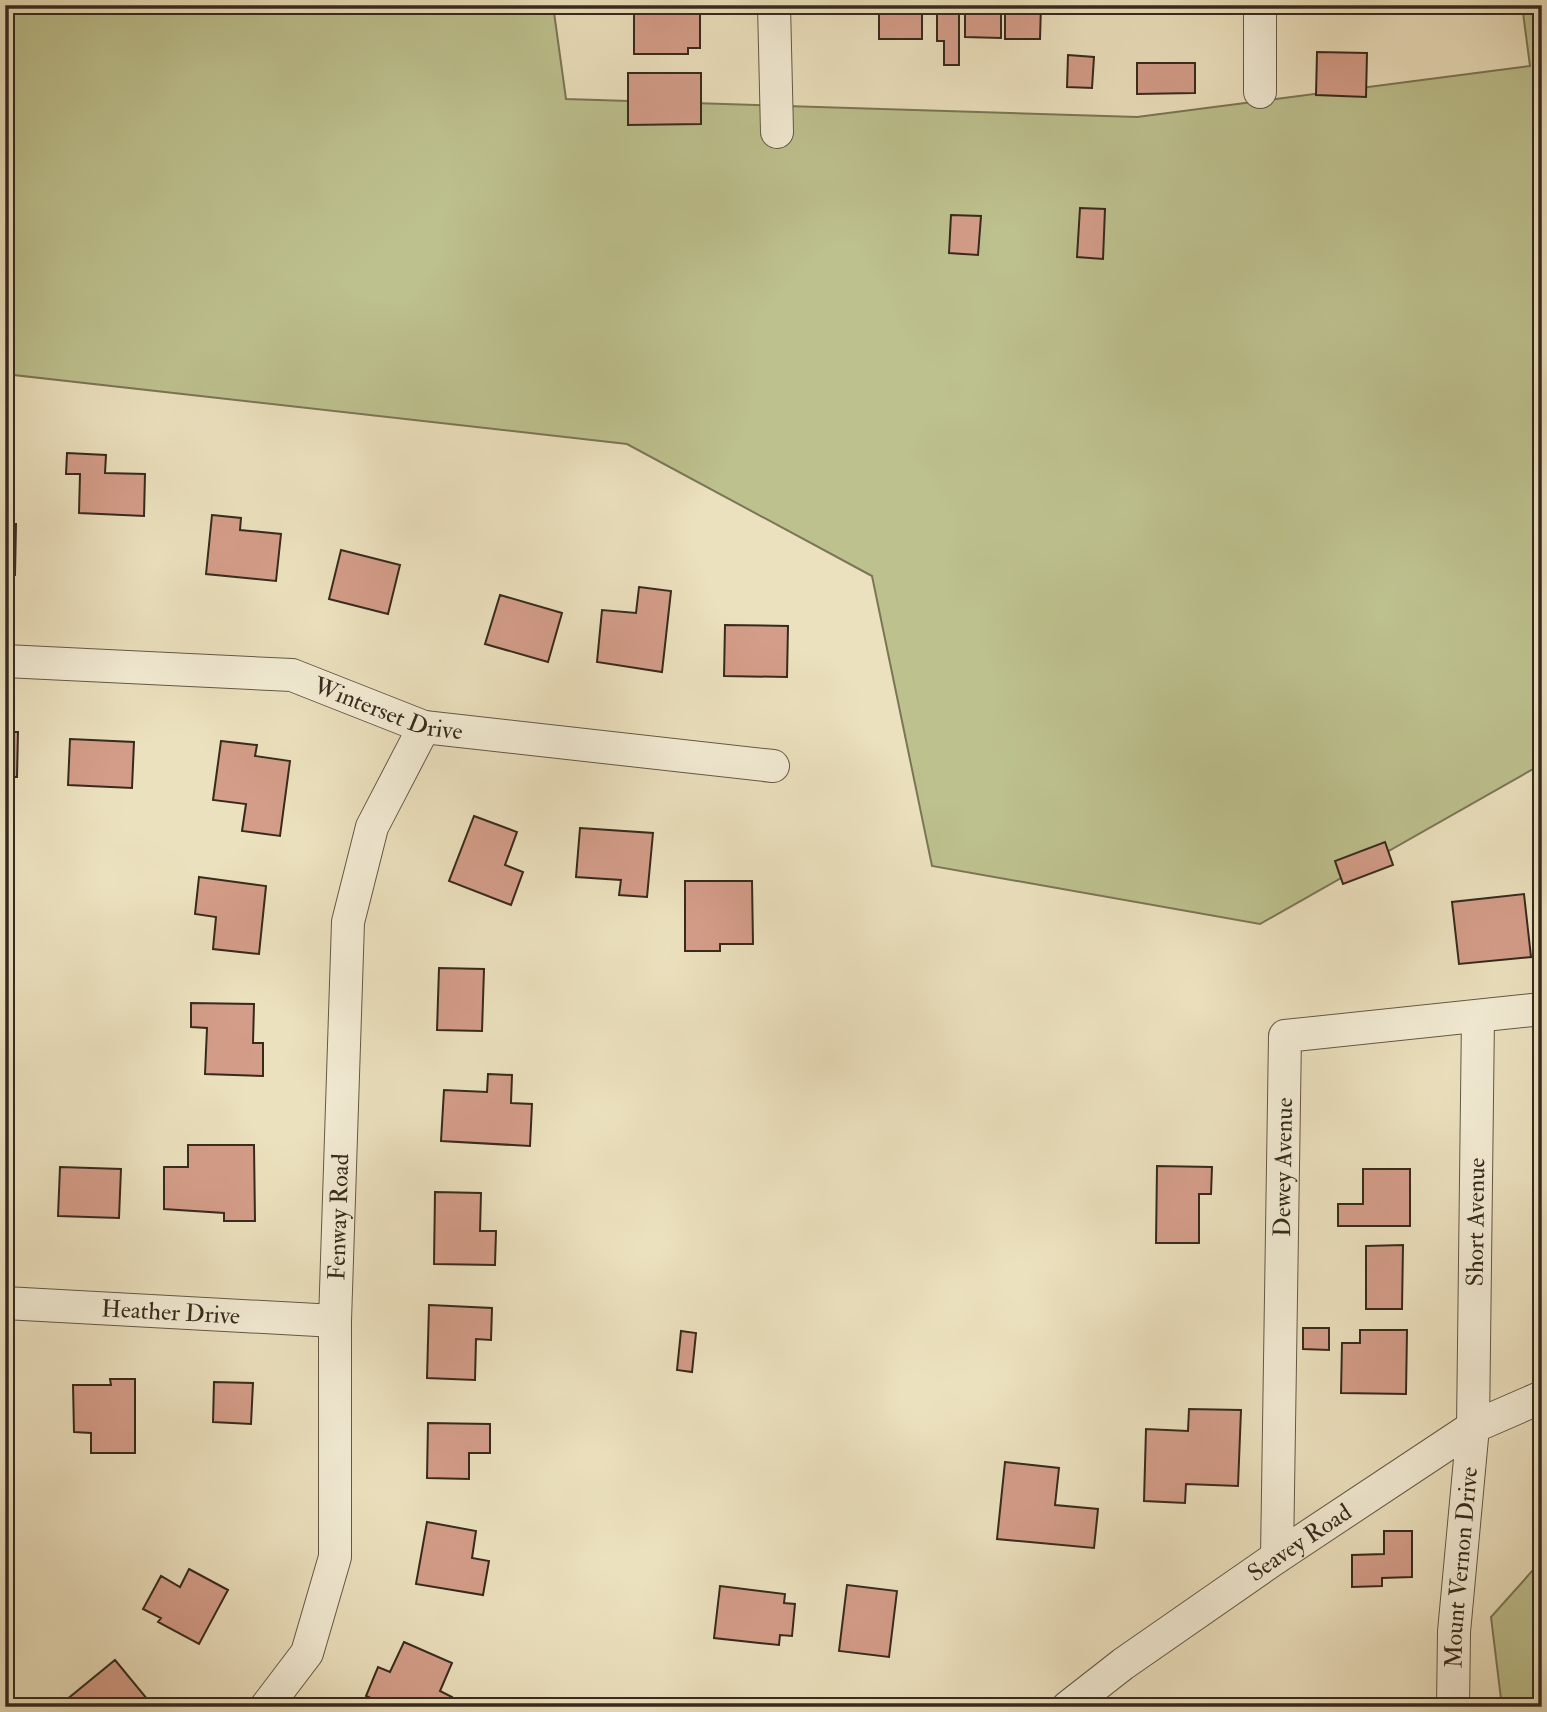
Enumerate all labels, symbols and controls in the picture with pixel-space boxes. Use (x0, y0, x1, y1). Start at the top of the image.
street label: Winterset Drive (308, 669, 464, 747)
street label: Dewey Avenue (1266, 1097, 1300, 1237)
street label: Fenway Road (321, 1153, 356, 1281)
street label: Short Avenue (1459, 1157, 1492, 1287)
street label: Heather Drive (101, 1293, 241, 1331)
street label: Mount Vernon Drive (1438, 1465, 1485, 1668)
street label: Seavey Road (1241, 1496, 1357, 1588)

